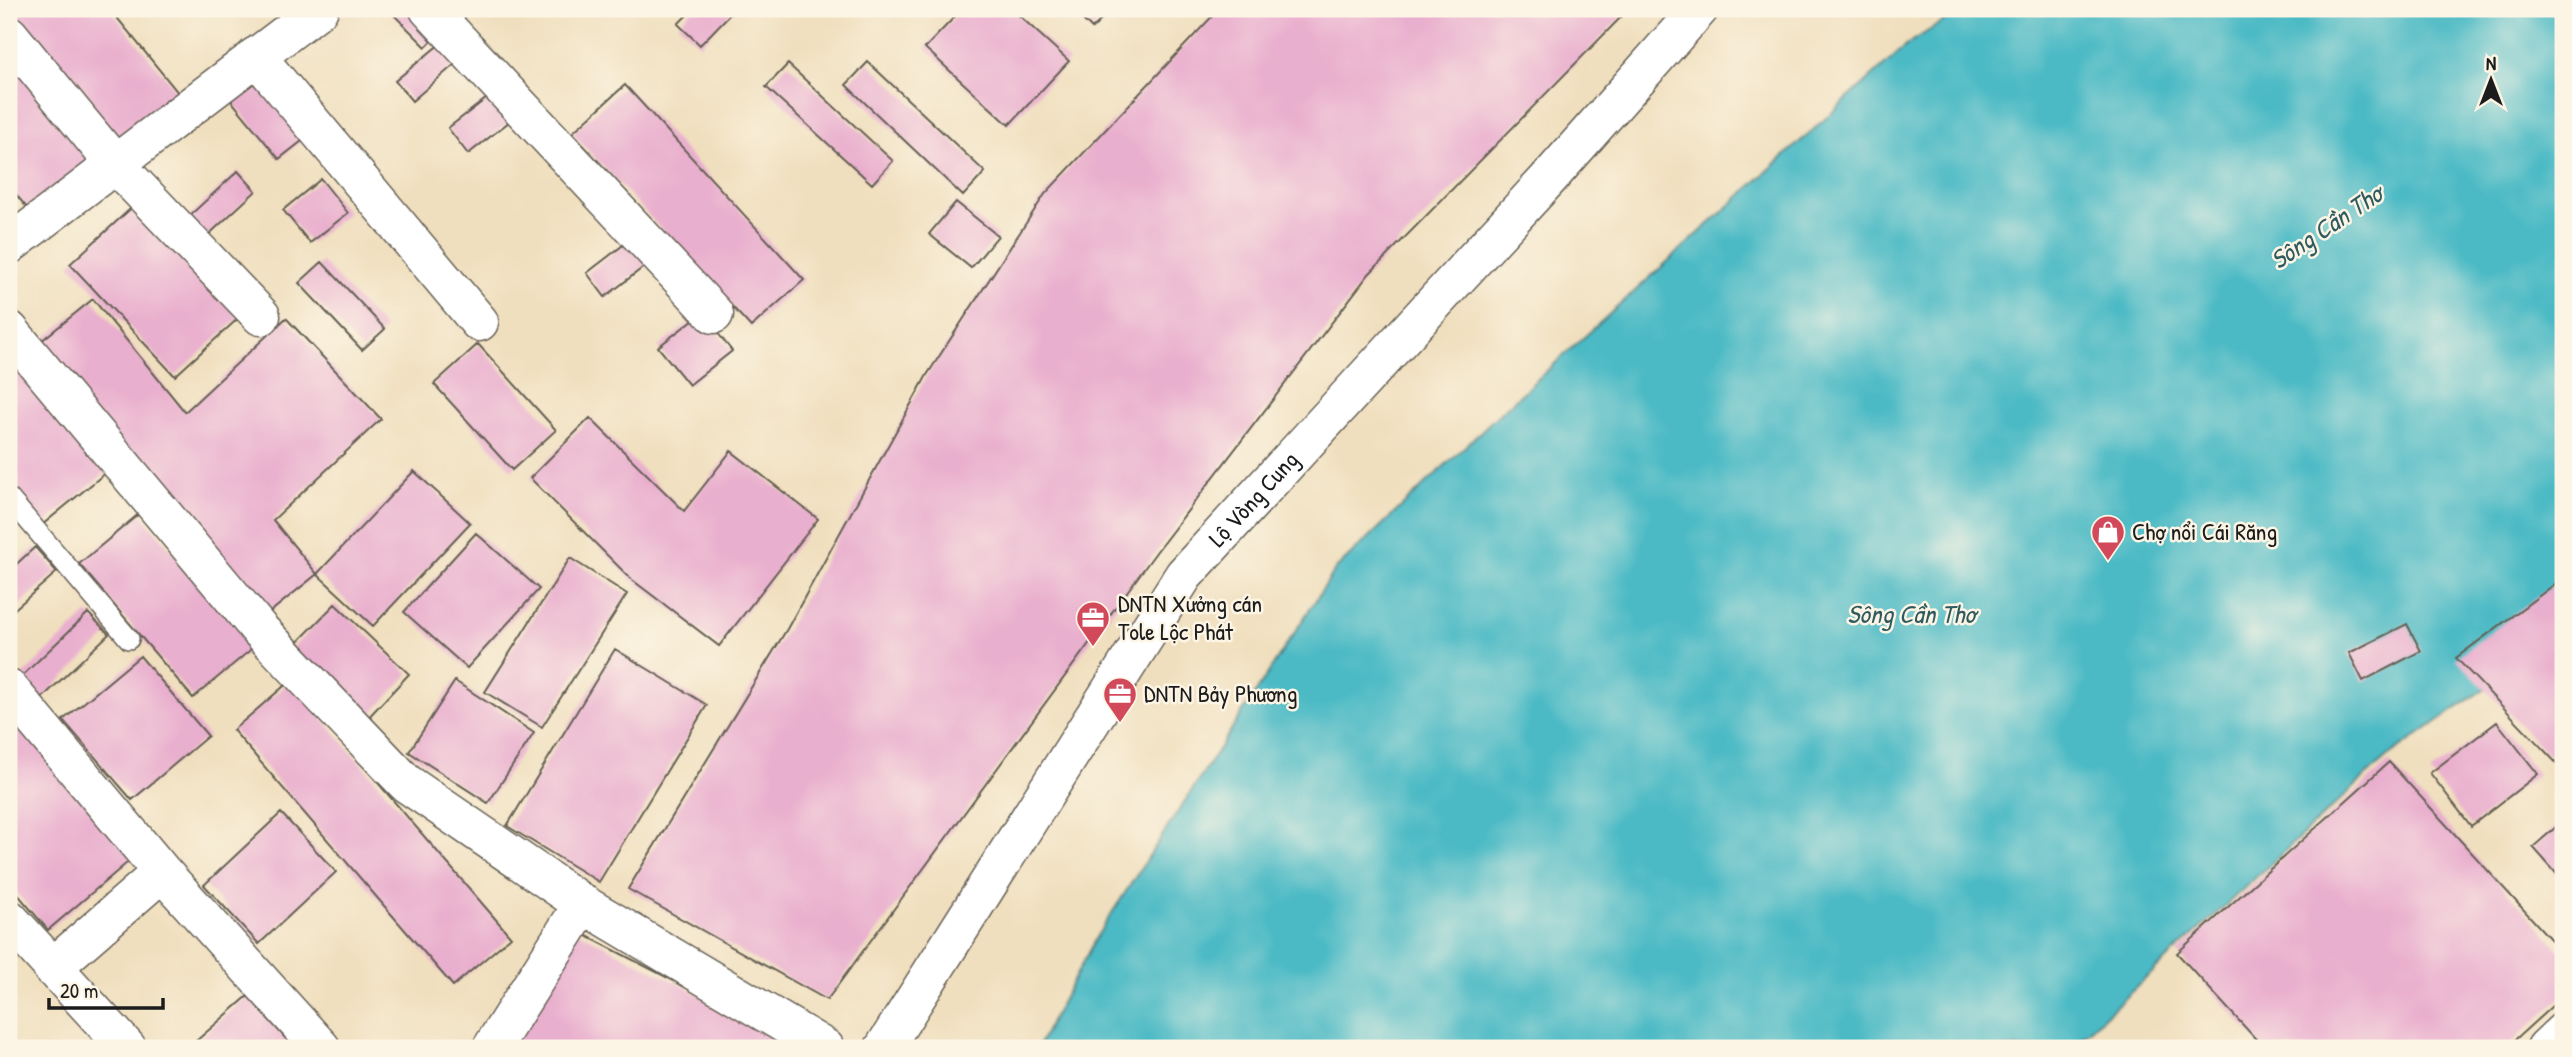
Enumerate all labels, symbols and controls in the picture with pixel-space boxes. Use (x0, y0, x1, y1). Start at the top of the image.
north arrow (2456, 46, 2526, 116)
text: N (2486, 50, 2496, 76)
water label: Sông Cần Thơ (2263, 174, 2393, 278)
street label: Lộ Vòng Cung (1201, 444, 1305, 553)
shop icon: Chợ nổi Cái Răng (2089, 513, 2127, 562)
place label: Chợ nổi Cái Răng (2132, 515, 2277, 547)
place label: DNTN Xưởng cán Tole Lộc Phát (1118, 587, 1262, 647)
water label: Sông Cần Thơ (1847, 596, 1979, 632)
office icon: DNTN Xưởng cán Tole Lộc Phát (1074, 599, 1112, 648)
office icon: DNTN Bảy Phương (1101, 675, 1139, 724)
place label: DNTN Bảy Phương (1144, 677, 1297, 709)
scale bar (49, 966, 163, 1010)
text: 20 m (60, 976, 98, 1005)

